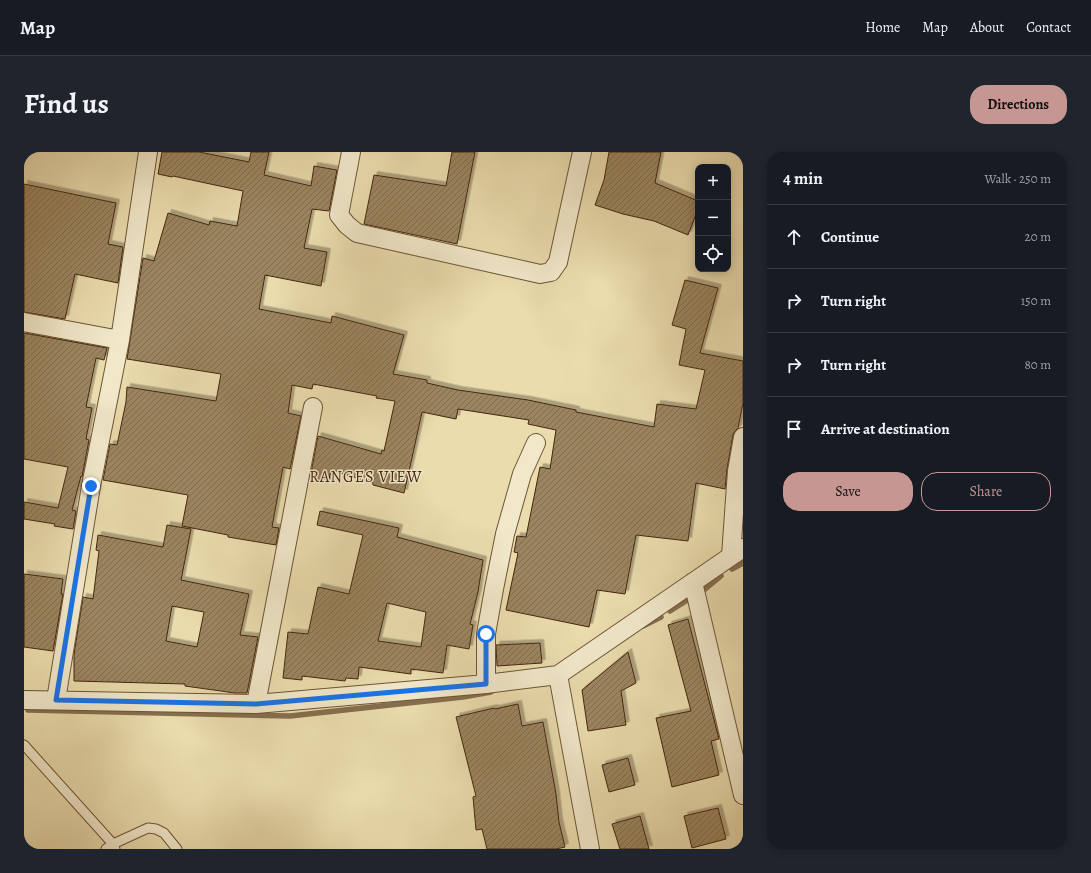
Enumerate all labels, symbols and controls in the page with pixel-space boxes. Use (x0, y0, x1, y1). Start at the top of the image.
text: Map (20, 15, 55, 41)
text: Home (865, 18, 900, 37)
text: Map (922, 18, 948, 37)
text: About (970, 18, 1004, 37)
text: Contact (1026, 18, 1071, 37)
text: Find us (24, 85, 109, 123)
button: Directions (970, 85, 1067, 124)
map controls (695, 164, 731, 272)
button: + (695, 164, 731, 200)
text: 4 min (783, 167, 823, 190)
text: Walk · 250 m (984, 170, 1051, 187)
button: − (695, 200, 731, 236)
icon: ahead (783, 226, 805, 248)
text: Continue (821, 227, 879, 247)
text: 20 m (1025, 228, 1051, 245)
button: locate (695, 236, 731, 272)
icon: right (783, 290, 805, 312)
text: Turn right (821, 291, 886, 311)
text: 150 m (1021, 292, 1051, 309)
icon: right (783, 354, 805, 376)
text: Turn right (821, 355, 886, 375)
text: 80 m (1024, 356, 1051, 373)
icon: arrive (783, 418, 805, 440)
text: Arrive at destination (821, 419, 950, 439)
district label: RANGES VIEW (309, 466, 423, 488)
button: Save (783, 472, 913, 511)
button: Share (921, 472, 1051, 511)
route end (82, 477, 100, 495)
route start (477, 625, 495, 643)

